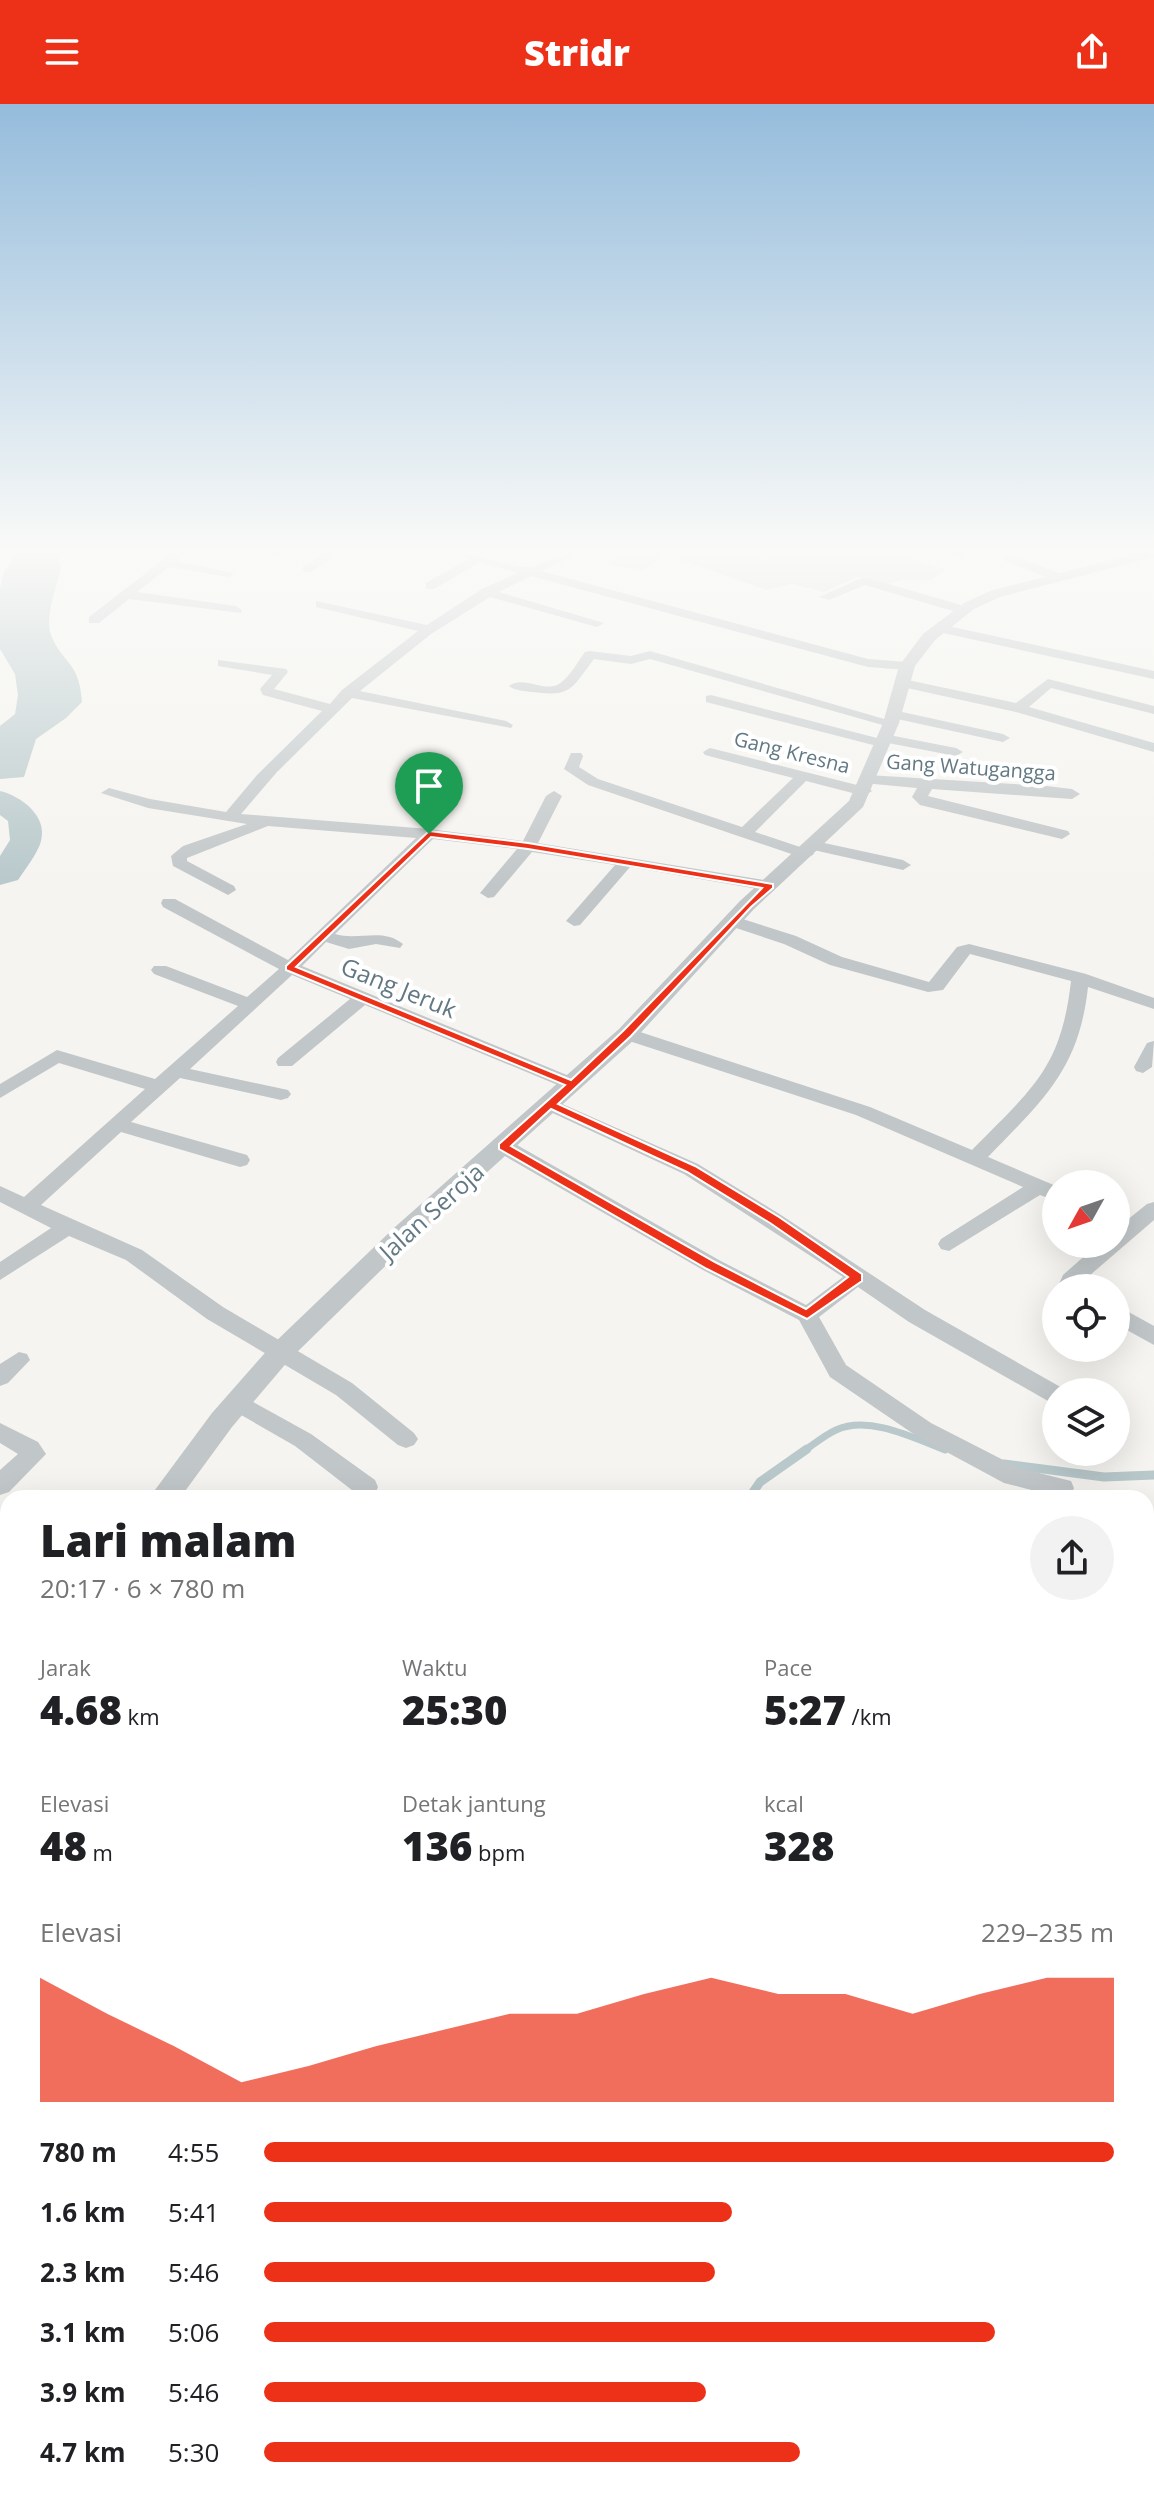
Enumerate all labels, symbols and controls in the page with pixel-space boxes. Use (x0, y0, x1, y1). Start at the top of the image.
text: Stridr (524, 28, 630, 77)
icon: menu (40, 30, 84, 74)
icon: share (1070, 30, 1114, 74)
street label: Gang Kresna (731, 725, 853, 779)
street label: Gang Watugangga (885, 748, 1057, 786)
pin (395, 752, 463, 834)
icon: arrive (407, 764, 451, 808)
street label: Gang Jeruk (336, 949, 462, 1025)
street label: Jalan Seroja (370, 1155, 490, 1268)
north arrow (1042, 1170, 1130, 1258)
map controls (1042, 1170, 1130, 1466)
button: locate (1042, 1274, 1130, 1362)
button: layers (1042, 1378, 1130, 1466)
text: Lari malam (40, 1510, 296, 1570)
button: share (1030, 1516, 1114, 1600)
text: 20:17 · 6 × 780 m (40, 1570, 245, 1606)
text: Jarak (40, 1652, 91, 1682)
text: Waktu (402, 1652, 467, 1682)
text: Pace (764, 1652, 812, 1682)
text: 4.68 (40, 1682, 122, 1737)
text: 25:30 (402, 1682, 507, 1737)
text: 5:27 (764, 1682, 846, 1737)
text: km (122, 1701, 160, 1731)
text: /km (846, 1701, 892, 1731)
text: Elevasi (40, 1788, 109, 1818)
text: Detak jantung (402, 1788, 546, 1818)
text: kcal (764, 1788, 804, 1818)
text: 48 (40, 1818, 87, 1873)
text: 136 (402, 1818, 472, 1873)
text: 328 (764, 1818, 834, 1873)
text: m (87, 1837, 113, 1867)
text: bpm (472, 1837, 525, 1867)
text: Elevasi (40, 1914, 122, 1950)
text: 229–235 m (981, 1914, 1114, 1950)
text: 780 m (40, 2134, 117, 2170)
text: 4:55 (168, 2134, 219, 2170)
text: 1.6 km (40, 2194, 126, 2230)
text: 5:41 (168, 2194, 219, 2230)
text: 2.3 km (40, 2254, 126, 2290)
text: 5:46 (168, 2254, 219, 2290)
text: 3.1 km (40, 2314, 126, 2350)
text: 5:06 (168, 2314, 219, 2350)
text: 3.9 km (40, 2374, 126, 2410)
text: 5:46 (168, 2374, 219, 2410)
text: 4.7 km (40, 2434, 126, 2470)
text: 5:30 (168, 2434, 219, 2470)

